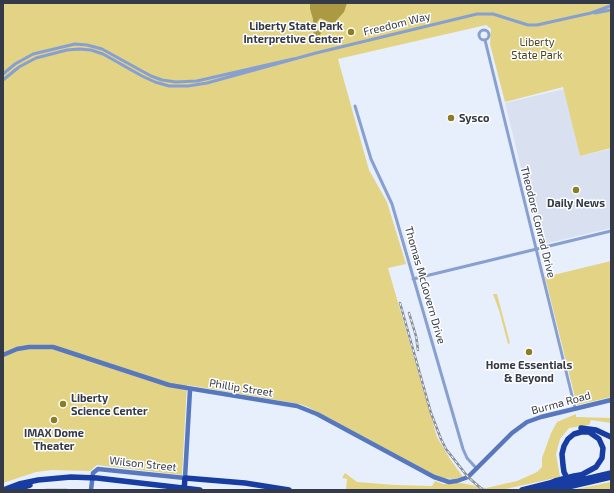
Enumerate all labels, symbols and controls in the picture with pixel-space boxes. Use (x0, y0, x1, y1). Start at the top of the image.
street label: Freedom Way (362, 9, 432, 39)
place label: Liberty State Park Interpretive Center (243, 19, 343, 45)
marker: Liberty State Park Interpretive Center (346, 27, 356, 37)
park label: Liberty State Park (511, 35, 563, 61)
place label: Sysco (459, 111, 489, 125)
marker: Sysco (446, 113, 456, 123)
street label: Theodore Conrad Drive (518, 165, 558, 279)
marker: Daily News (571, 185, 581, 195)
place label: Daily News (547, 196, 605, 210)
street label: Thomas McGovern Drive (402, 225, 448, 345)
marker: Home Essentials & Beyond (524, 347, 534, 357)
place label: Home Essentials & Beyond (486, 358, 572, 384)
street label: Phillip Street (208, 376, 274, 400)
street label: Burma Road (530, 389, 592, 417)
place label: Liberty Science Center (71, 391, 148, 417)
marker: Liberty Science Center (58, 399, 68, 409)
marker: IMAX Dome Theater (49, 415, 59, 425)
place label: IMAX Dome Theater (24, 426, 84, 452)
street label: Wilson Street (109, 454, 177, 474)

